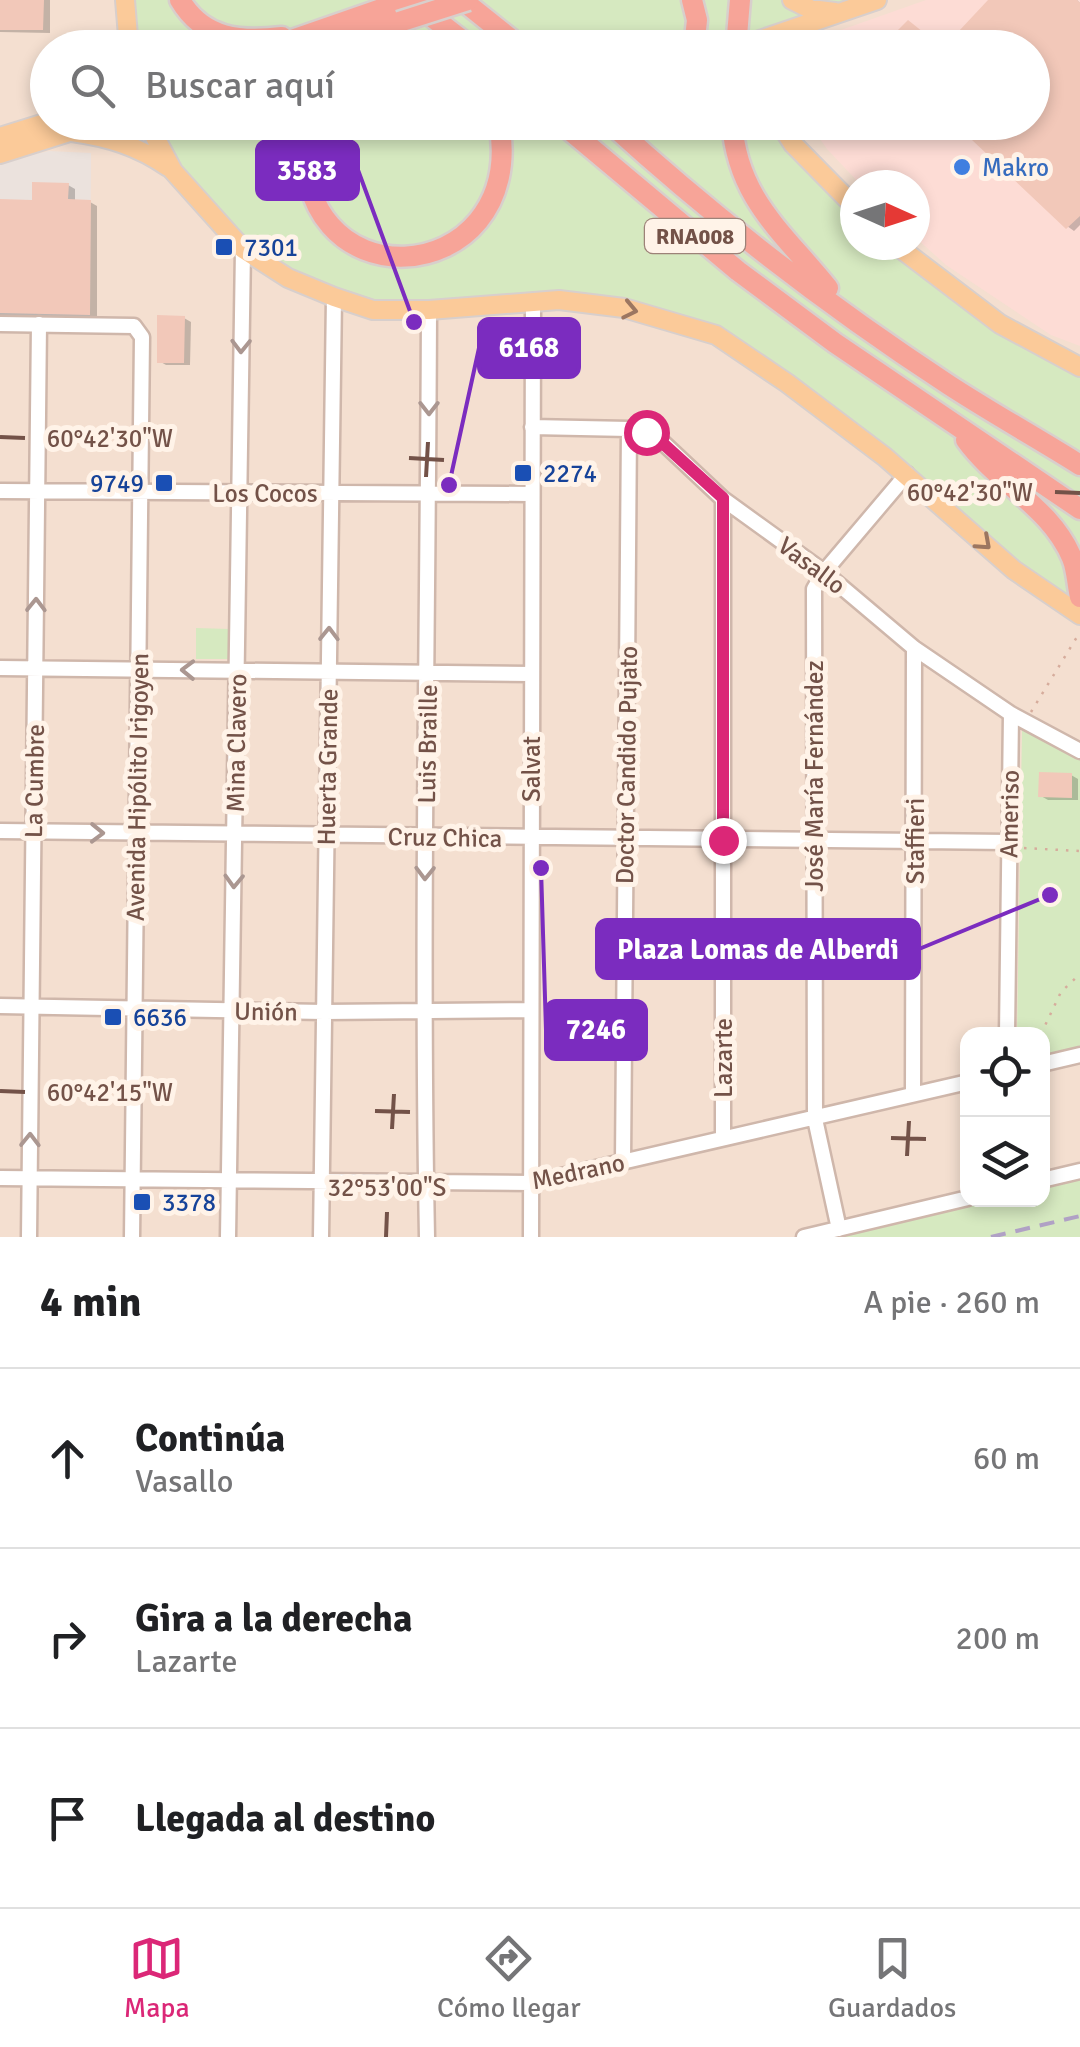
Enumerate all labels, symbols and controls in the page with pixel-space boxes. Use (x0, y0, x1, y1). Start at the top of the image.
search box (30, 30, 1050, 140)
icon: search (65, 58, 120, 113)
text: Buscar aquí (145, 62, 335, 109)
callout: 3583 (257, 141, 358, 199)
place label: Makro (982, 152, 1049, 183)
text: 3583 (277, 154, 337, 188)
marker: Makro (951, 156, 973, 178)
north arrow (840, 170, 930, 260)
road number: RNA008 (645, 219, 745, 253)
place label: 7301 (244, 232, 298, 263)
marker: 7301 (213, 236, 235, 258)
one-way arrow (621, 298, 638, 319)
callout: 6168 (479, 319, 579, 377)
text: 6168 (499, 331, 559, 365)
one-way arrow (231, 339, 252, 355)
one-way arrow (418, 400, 440, 416)
route start (624, 410, 670, 456)
text: 60°42'30"W (47, 423, 173, 454)
place label: 2274 (543, 458, 597, 489)
marker: 2274 (512, 462, 534, 484)
place label: 9749 (90, 468, 144, 499)
marker: 9749 (153, 472, 175, 494)
text: 60°42'30"W (907, 477, 1033, 508)
street label: Los Cocos (212, 478, 318, 509)
street label: Vasallo (772, 530, 852, 601)
one-way arrow (972, 532, 991, 550)
one-way arrow (25, 596, 47, 612)
one-way arrow (318, 626, 340, 642)
street label: Doctor Candido Pujato (609, 646, 644, 884)
street label: Avenida Hipólito Irigoyen (120, 653, 155, 921)
one-way arrow (180, 659, 196, 681)
street label: José María Fernández (799, 660, 830, 892)
street label: Mina Clavero (220, 673, 253, 813)
street label: Luis Braille (411, 684, 444, 804)
street label: Huerta Grande (311, 688, 344, 846)
street label: La Cumbre (18, 724, 51, 838)
street label: Salvat (516, 736, 547, 802)
street label: Ameriso (993, 770, 1026, 858)
street label: Staffieri (900, 798, 931, 884)
route end (701, 818, 747, 864)
street label: Cruz Chica (387, 821, 503, 854)
one-way arrow (90, 822, 106, 843)
one-way arrow (414, 866, 436, 881)
one-way arrow (223, 874, 244, 890)
callout: Plaza Lomas de Alberdi (597, 920, 919, 978)
text: Plaza Lomas de Alberdi (617, 933, 899, 967)
street label: Unión (234, 995, 298, 1028)
callout: 7246 (546, 1001, 646, 1059)
place label: 6636 (133, 1002, 187, 1033)
marker: 6636 (102, 1006, 124, 1028)
text: 7246 (566, 1013, 626, 1047)
street label: Lazarte (708, 1018, 739, 1098)
map controls (960, 1027, 1050, 1207)
button: locate (960, 1027, 1050, 1117)
text: 60°42'15"W (47, 1077, 173, 1108)
button: layers (960, 1117, 1050, 1207)
one-way arrow (19, 1131, 41, 1146)
street label: Medrano (529, 1147, 627, 1196)
text: 32°53'00"S (328, 1172, 446, 1203)
place label: 3378 (162, 1187, 216, 1218)
marker: 3378 (131, 1191, 153, 1213)
text: 4 min (40, 1277, 141, 1328)
text: A pie · 260 m (864, 1283, 1040, 1322)
text: Continúa (135, 1415, 285, 1462)
icon: ahead (40, 1431, 95, 1486)
text: 60 m (973, 1439, 1040, 1478)
text: Vasallo (135, 1462, 233, 1501)
text: Gira a la derecha (135, 1595, 412, 1642)
icon: right (40, 1611, 95, 1666)
text: 200 m (956, 1619, 1040, 1658)
text: Lazarte (135, 1642, 237, 1681)
icon: arrive (40, 1791, 95, 1846)
text: Llegada al destino (135, 1795, 435, 1842)
tab: Mapa (124, 1931, 190, 2025)
tab: Cómo llegar (437, 1931, 581, 2025)
tab: Guardados (828, 1931, 956, 2025)

